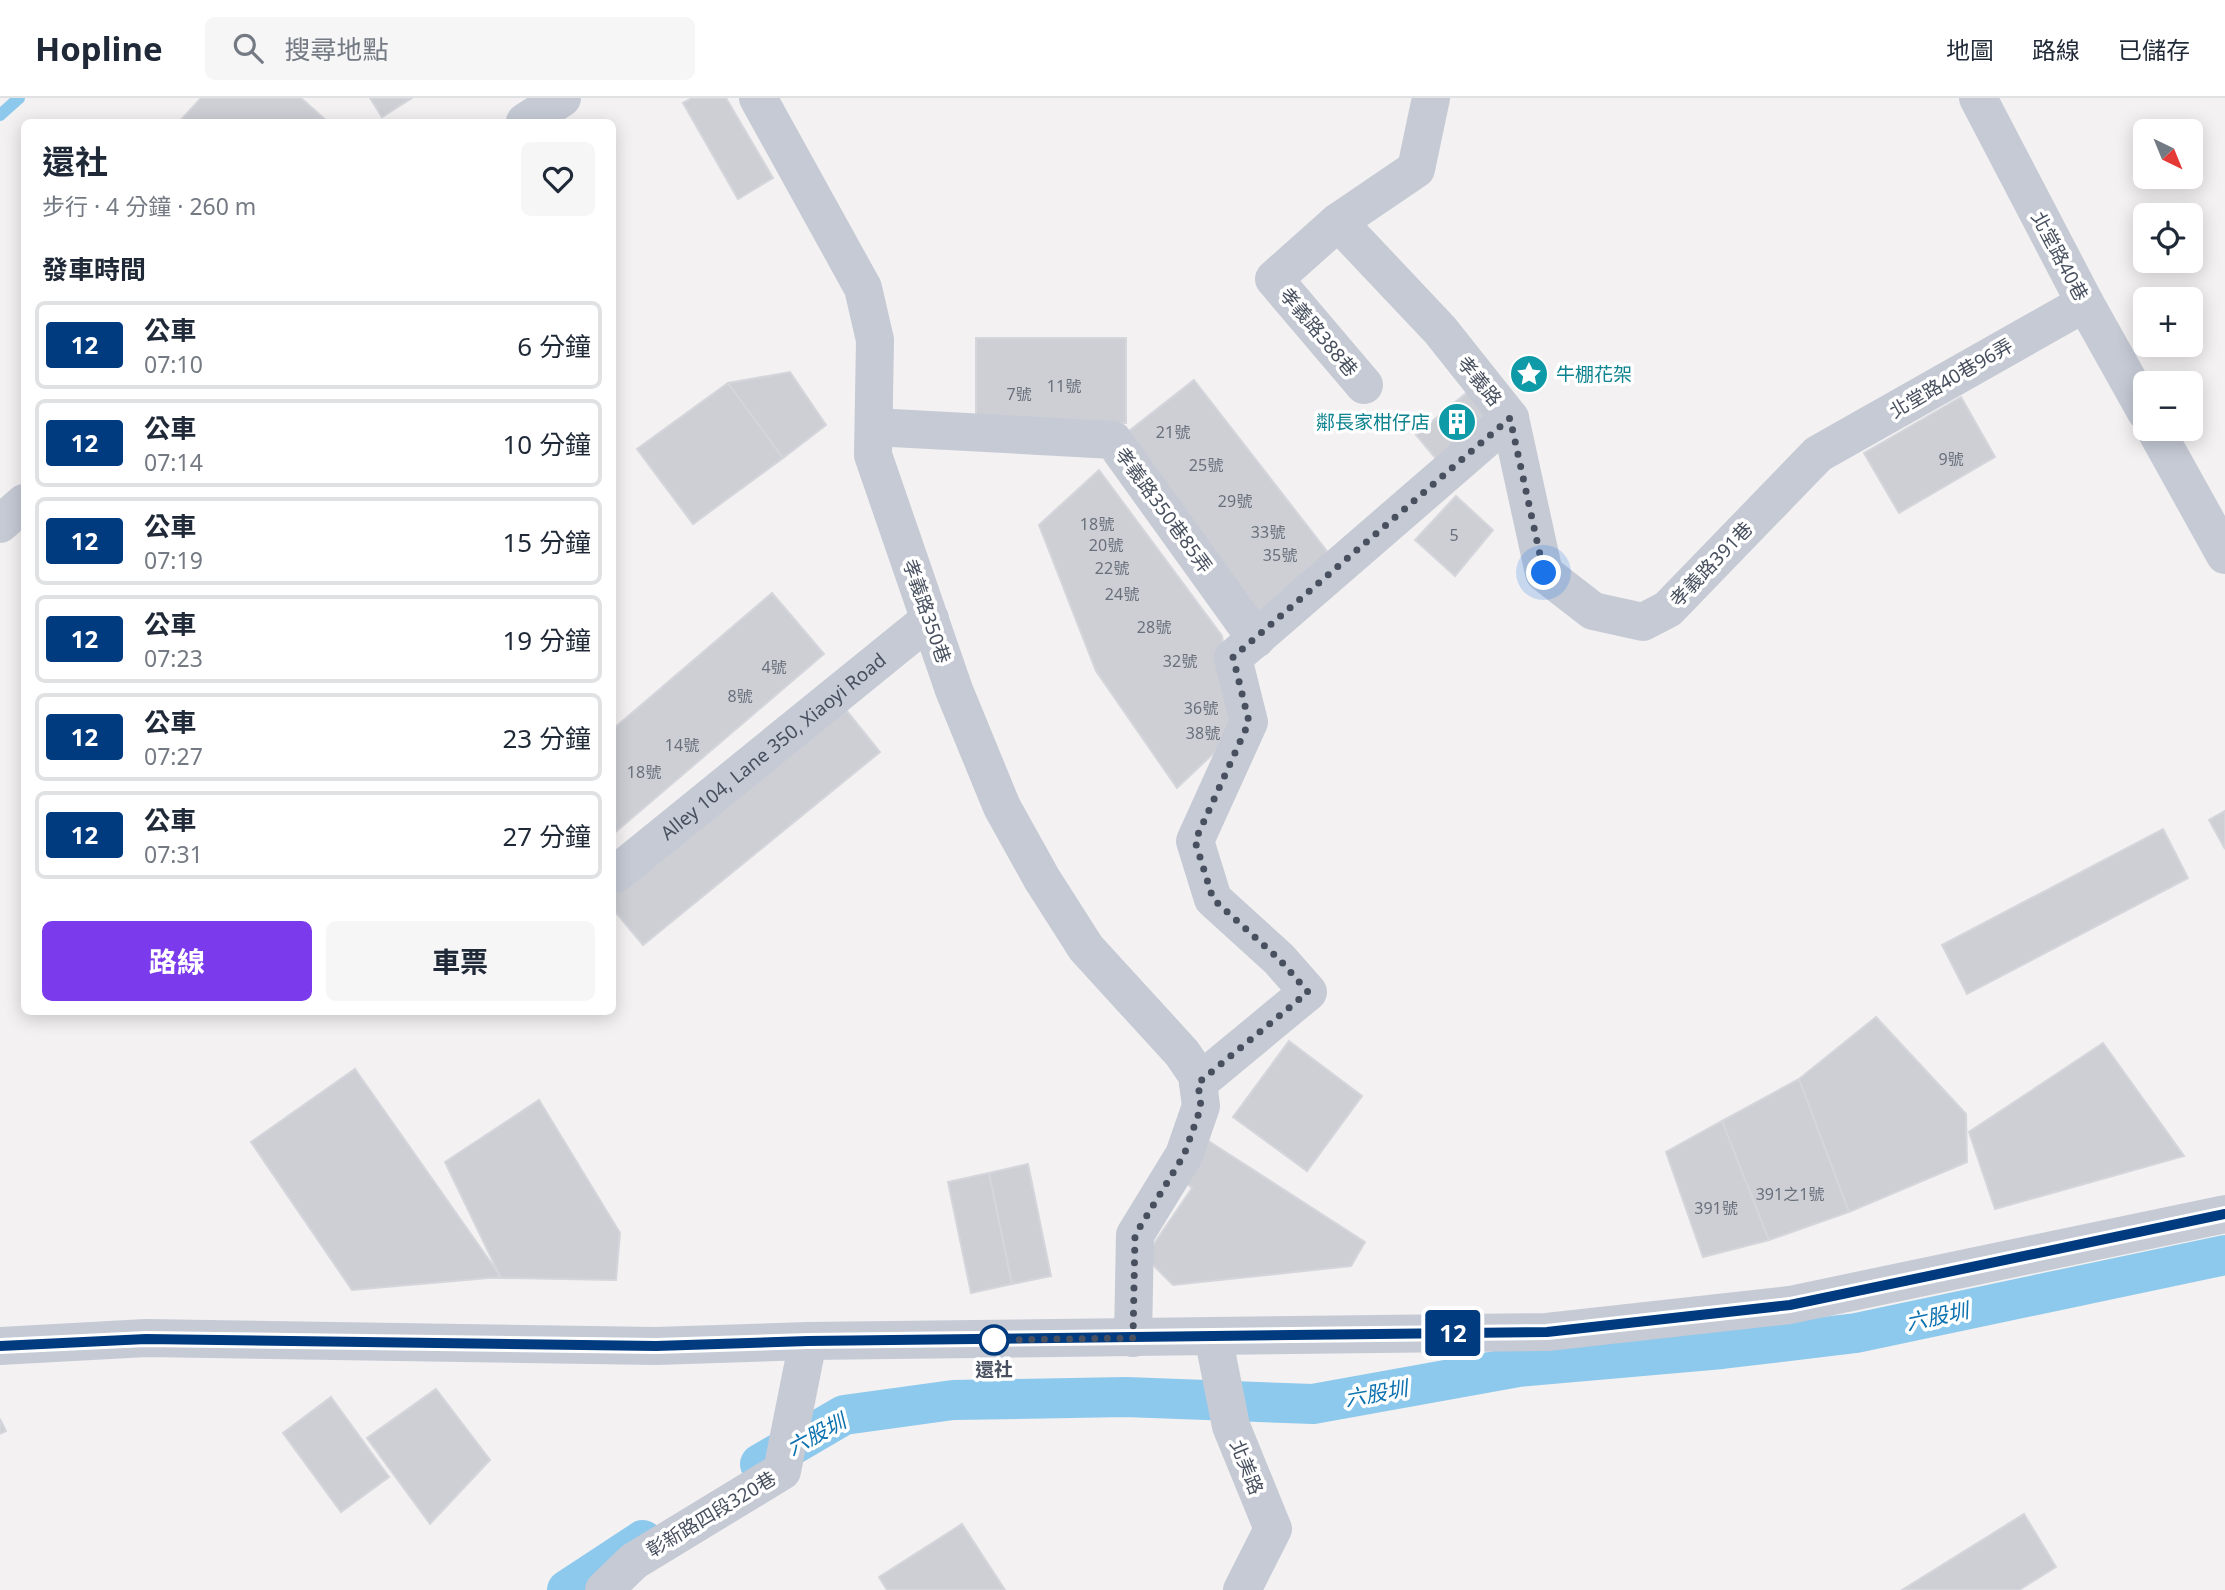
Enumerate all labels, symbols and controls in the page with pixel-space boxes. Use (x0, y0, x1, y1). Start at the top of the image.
search box (205, 17, 695, 80)
text: Hopline (35, 26, 163, 71)
icon: search (229, 29, 267, 67)
text: 搜尋地點 (285, 31, 389, 67)
text: 地圖 (1946, 33, 1994, 66)
text: 路線 (2032, 33, 2080, 66)
text: 已儲存 (2118, 33, 2190, 66)
north arrow (2133, 119, 2203, 189)
map controls (2133, 119, 2203, 441)
text: 還社 (42, 139, 108, 184)
button: heart (521, 142, 595, 216)
text: 步行 · 4 分鐘 · 260 m (42, 190, 256, 222)
button: locate (2133, 203, 2203, 273)
street label: 北堂路40巷 (2026, 207, 2094, 305)
text: 發車時間 (42, 251, 146, 287)
street label: 孝義路388巷 (1274, 282, 1364, 382)
button: + (2133, 287, 2203, 357)
text: 公車 (144, 312, 196, 348)
text: 12 (71, 328, 98, 361)
text: 6 分鐘 (517, 328, 591, 364)
street label: 北堂路40巷96弄 (1885, 332, 2017, 424)
text: 07:10 (144, 348, 203, 380)
street label: 孝義路 (1452, 351, 1508, 411)
place icon: 牛棚花架 (1508, 353, 1550, 395)
place label: 牛棚花架 (1556, 361, 1632, 387)
button: − (2133, 371, 2203, 441)
house number: 11號 (1047, 375, 1081, 397)
house number: 7號 (1006, 383, 1032, 405)
building icon: 鄰長家柑仔店 (1436, 401, 1478, 443)
place label: 鄰長家柑仔店 (1316, 409, 1430, 435)
text: 公車 (144, 410, 196, 446)
house number: 21號 (1156, 421, 1190, 443)
text: 12 (71, 426, 98, 459)
text: 10 分鐘 (502, 426, 591, 462)
street label: 孝義路350巷85弄 (1110, 442, 1218, 578)
text: 07:14 (144, 446, 203, 478)
house number: 9號 (1938, 448, 1964, 470)
house number: 25號 (1189, 454, 1223, 476)
house number: 29號 (1218, 490, 1252, 512)
text: 公車 (144, 508, 196, 544)
house number: 18號 (1080, 513, 1114, 535)
street label: 孝義路391巷 (1664, 516, 1758, 612)
house number: 33號 (1251, 521, 1285, 543)
text: 12 (71, 524, 98, 557)
text: 15 分鐘 (502, 524, 591, 560)
house number: 5 (1449, 524, 1459, 546)
house number: 20號 (1089, 534, 1123, 556)
text: 07:19 (144, 544, 203, 576)
house number: 35號 (1263, 544, 1297, 566)
street label: 孝義路350巷 (897, 555, 957, 667)
your location (1526, 555, 1561, 590)
house number: 22號 (1095, 557, 1129, 579)
house number: 24號 (1105, 583, 1139, 605)
text: 公車 (144, 606, 196, 642)
house number: 28號 (1137, 616, 1171, 638)
text: 12 (71, 622, 98, 655)
text: 19 分鐘 (502, 622, 591, 658)
text: 07:23 (144, 642, 203, 674)
street label: Alley 104, Lane 350, Xiaoyi Road (655, 647, 891, 846)
house number: 32號 (1163, 650, 1197, 672)
house number: 4號 (761, 656, 787, 678)
house number: 8號 (727, 685, 753, 707)
house number: 36號 (1184, 697, 1218, 719)
text: 公車 (144, 704, 196, 740)
text: 12 (71, 720, 98, 753)
text: 23 分鐘 (502, 720, 591, 756)
house number: 38號 (1186, 722, 1220, 744)
house number: 14號 (665, 734, 699, 756)
text: 07:27 (144, 740, 203, 772)
house number: 18號 (627, 761, 661, 783)
text: 公車 (144, 802, 196, 838)
text: 12 (71, 818, 98, 851)
text: 27 分鐘 (502, 818, 591, 854)
text: 07:31 (144, 838, 203, 870)
button: 路線 (42, 921, 312, 1001)
button: 車票 (326, 921, 595, 1001)
house number: 391之1號 (1756, 1183, 1824, 1205)
house number: 391號 (1694, 1197, 1738, 1219)
water label: 六股圳 (1903, 1295, 1974, 1336)
line badge: 12 (1422, 1310, 1484, 1356)
text: 12 (1439, 1316, 1467, 1349)
marker: 還社 (979, 1325, 1009, 1355)
place label: 還社 (975, 1356, 1013, 1382)
water label: 六股圳 (1343, 1373, 1412, 1412)
water label: 六股圳 (782, 1405, 853, 1461)
street label: 北美路 (1224, 1436, 1270, 1498)
street label: 彰新路四段320巷 (641, 1465, 781, 1563)

